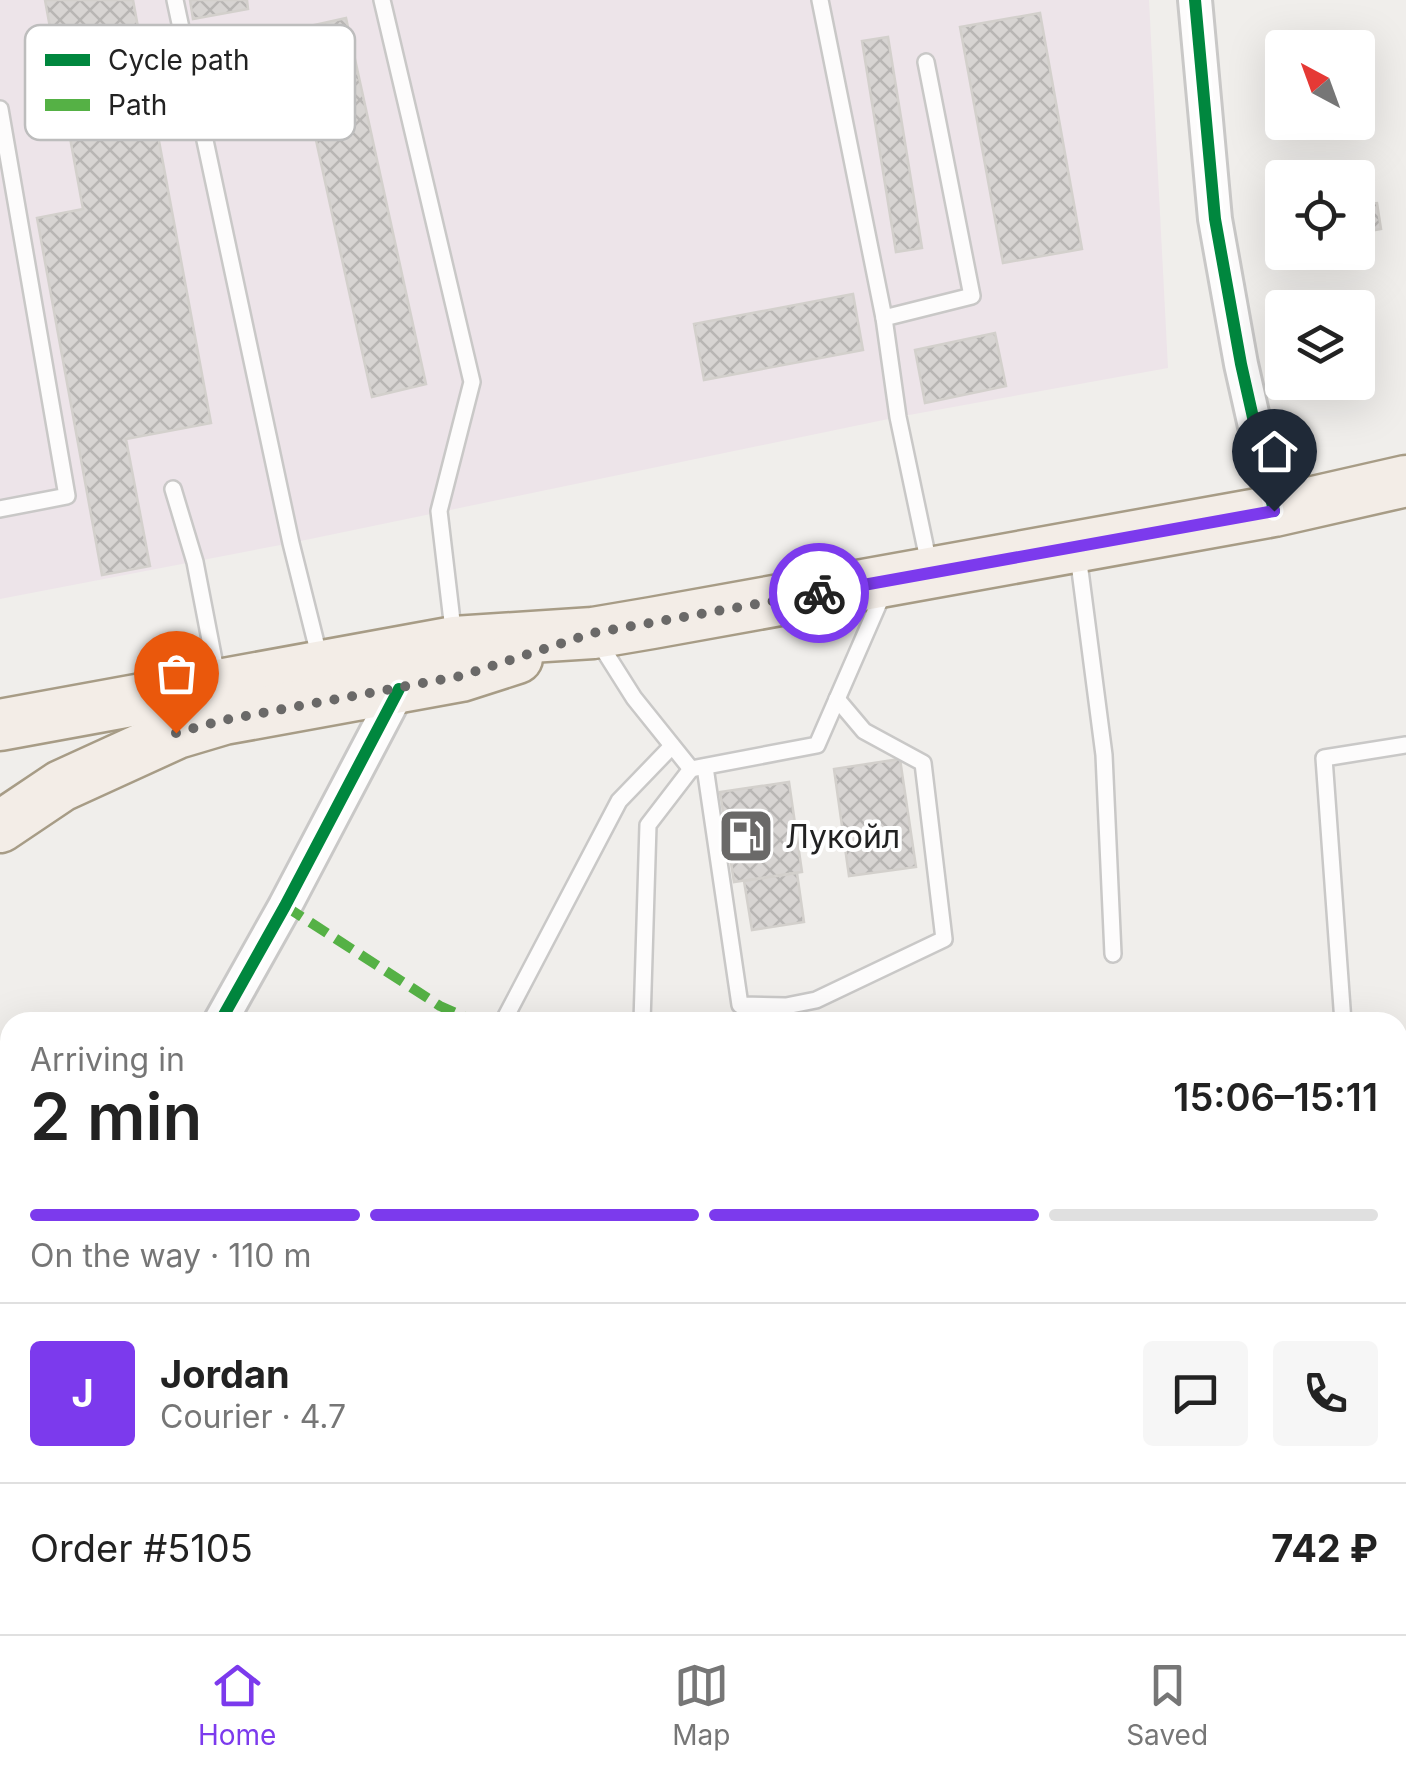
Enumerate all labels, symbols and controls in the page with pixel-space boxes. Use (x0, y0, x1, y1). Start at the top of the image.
legend (25, 25, 355, 140)
north arrow (1265, 30, 1375, 140)
map controls (1265, 30, 1375, 400)
text: Cycle path (108, 43, 249, 77)
text: Path (108, 88, 167, 122)
button: locate (1265, 160, 1375, 270)
button: layers (1265, 290, 1375, 400)
pin (1232, 409, 1317, 512)
icon: home (1247, 424, 1302, 479)
courier (769, 543, 869, 643)
icon: bike (792, 566, 847, 621)
pin (134, 631, 219, 734)
icon: bag (149, 646, 204, 701)
fuel station icon: Лукойл (716, 806, 776, 866)
place label: Лукойл (785, 817, 900, 856)
text: Arriving in (30, 1040, 185, 1079)
text: 15:06–15:11 (1173, 1074, 1378, 1120)
text: 2 min (30, 1077, 202, 1156)
text: On the way · 110 m (30, 1236, 312, 1275)
button: chat (1143, 1341, 1248, 1446)
button: phone (1273, 1341, 1378, 1446)
text: Jordan (160, 1351, 290, 1397)
text: J (71, 1370, 94, 1416)
text: Courier · 4.7 (160, 1397, 346, 1436)
text: Order #5105 (30, 1525, 253, 1571)
text: 742 ₽ (1271, 1525, 1378, 1571)
tab: Home (198, 1658, 276, 1752)
tab: Map (672, 1658, 730, 1752)
tab: Saved (1126, 1658, 1208, 1752)

